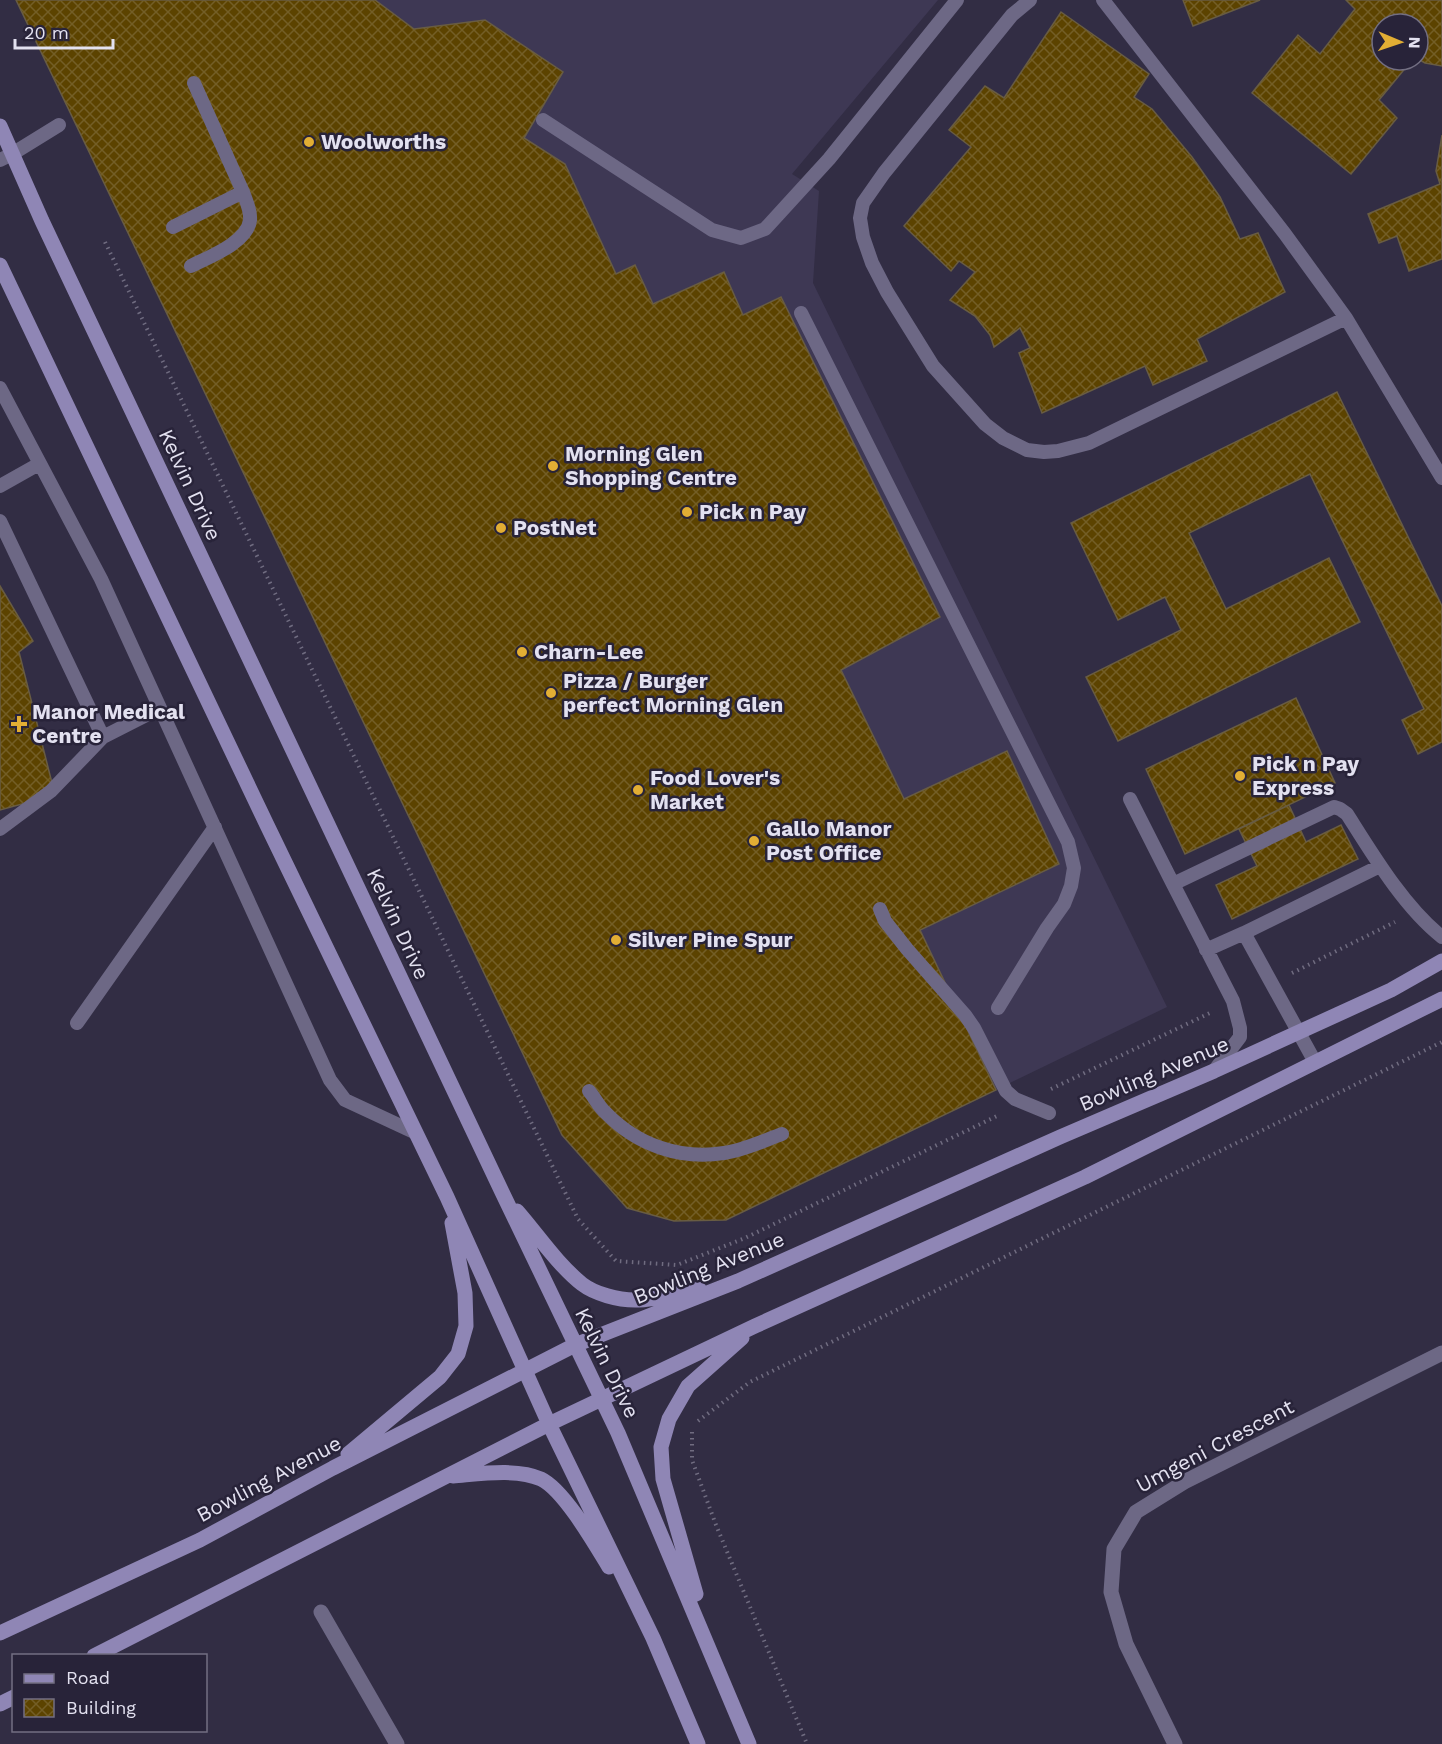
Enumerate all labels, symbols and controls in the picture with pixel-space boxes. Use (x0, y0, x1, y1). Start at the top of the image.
scale bar (15, 12, 112, 50)
north arrow (1370, 12, 1430, 72)
text: 20 m (24, 22, 69, 43)
text: N (1405, 36, 1424, 49)
place label: Woolworths (321, 129, 446, 154)
marker: Woolworths (302, 135, 316, 149)
street label: Kelvin Drive (154, 425, 227, 544)
place label: Morning Glen Shopping Centre (565, 441, 737, 490)
marker: Morning Glen Shopping Centre (546, 459, 560, 473)
place label: Pick n Pay (699, 499, 806, 524)
marker: Pick n Pay (680, 505, 694, 519)
place label: PostNet (513, 515, 596, 540)
marker: PostNet (494, 521, 508, 535)
place label: Charn-Lee (534, 639, 643, 664)
marker: Charn-Lee (515, 645, 529, 659)
place label: Pizza / Burger perfect Morning Glen (563, 668, 783, 717)
marker: Pizza / Burger perfect Morning Glen (544, 686, 558, 700)
place label: Manor Medical Centre (32, 699, 185, 748)
marker: Manor Medical Centre (10, 715, 28, 733)
place label: Pick n Pay Express (1252, 751, 1359, 800)
place label: Food Lover's Market (650, 765, 780, 814)
marker: Pick n Pay Express (1233, 769, 1247, 783)
marker: Food Lover's Market (631, 783, 645, 797)
place label: Gallo Manor Post Office (766, 816, 892, 865)
marker: Gallo Manor Post Office (747, 834, 761, 848)
street label: Kelvin Drive (362, 864, 435, 983)
place label: Silver Pine Spur (628, 927, 793, 952)
marker: Silver Pine Spur (609, 933, 623, 947)
street label: Bowling Avenue (1075, 1031, 1232, 1116)
street label: Bowling Avenue (630, 1226, 788, 1309)
street label: Kelvin Drive (570, 1303, 645, 1422)
street label: Umgeni Crescent (1132, 1393, 1298, 1498)
street label: Bowling Avenue (192, 1430, 345, 1527)
legend (12, 1654, 207, 1732)
text: Road (66, 1667, 110, 1688)
text: Building (66, 1697, 136, 1718)

